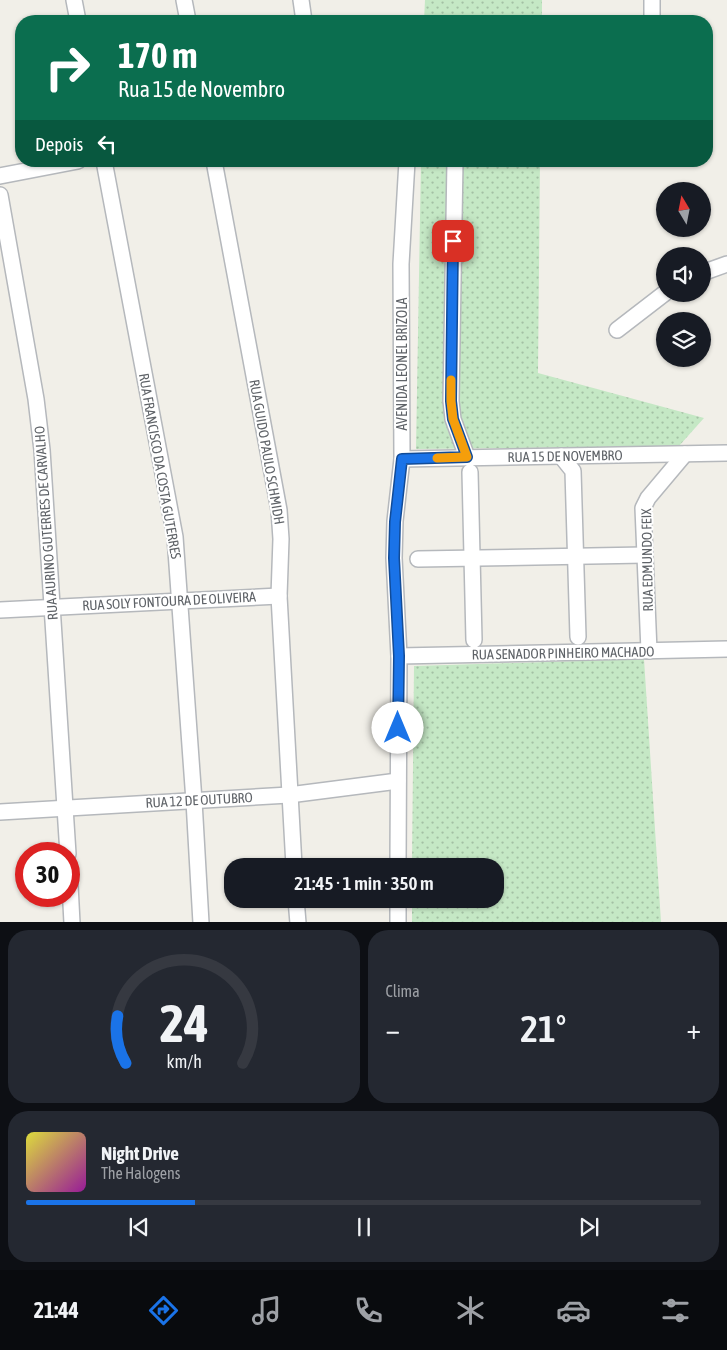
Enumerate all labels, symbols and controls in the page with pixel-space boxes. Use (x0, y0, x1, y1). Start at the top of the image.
icon: right (35, 35, 100, 100)
text: 170 m (118, 35, 197, 75)
text: Rua 15 de Novembro (118, 76, 285, 102)
icon: left (93, 130, 121, 158)
text: Depois (35, 133, 83, 155)
north arrow (656, 182, 711, 238)
map controls (656, 182, 711, 367)
pin (432, 220, 474, 262)
icon: arrive (439, 227, 467, 255)
button: sound (656, 247, 711, 302)
street label: AVENIDA LEONEL BRIZOLA (394, 297, 410, 430)
button: layers (656, 312, 711, 367)
street label: RUA FRANCISCO DA COSTA GUTERRES (136, 372, 184, 560)
street label: RUA GUIDO PAULO SCHMIDH (246, 378, 288, 526)
street label: RUA AURINO GUTERRES DE CARVALHO (31, 425, 61, 621)
street label: RUA 15 DE NOVEMBRO (507, 447, 623, 465)
street label: RUA EDMUNDO FEIX (638, 508, 656, 612)
street label: RUA SOLY FONTOURA DE OLIVEIRA (82, 588, 256, 614)
street label: RUA SENADOR PINHEIRO MACHADO (471, 643, 655, 663)
position arrow (371, 701, 423, 753)
street label: RUA 12 DE OUTUBRO (145, 789, 253, 811)
speed limit sign: 30 (15, 842, 80, 907)
text: 21:45 · 1 min · 350 m (294, 872, 434, 894)
text: Clima (386, 982, 420, 1000)
text: 24 (159, 993, 208, 1053)
text: 21° (520, 1007, 566, 1050)
text: − (386, 1013, 400, 1045)
text: + (686, 1013, 701, 1045)
text: km/h (166, 1051, 201, 1072)
text: Night Drive (101, 1142, 179, 1164)
text: The Halogens (101, 1164, 181, 1182)
icon: previous (125, 1213, 153, 1241)
icon: pause (350, 1213, 378, 1241)
icon: next (575, 1213, 603, 1241)
icon: directions (146, 1293, 181, 1328)
icon: music (249, 1293, 284, 1328)
icon: phone (351, 1293, 386, 1328)
icon: climate (453, 1293, 488, 1328)
icon: car (556, 1293, 591, 1328)
icon: filters (658, 1293, 693, 1328)
text: 21:44 (34, 1297, 79, 1323)

